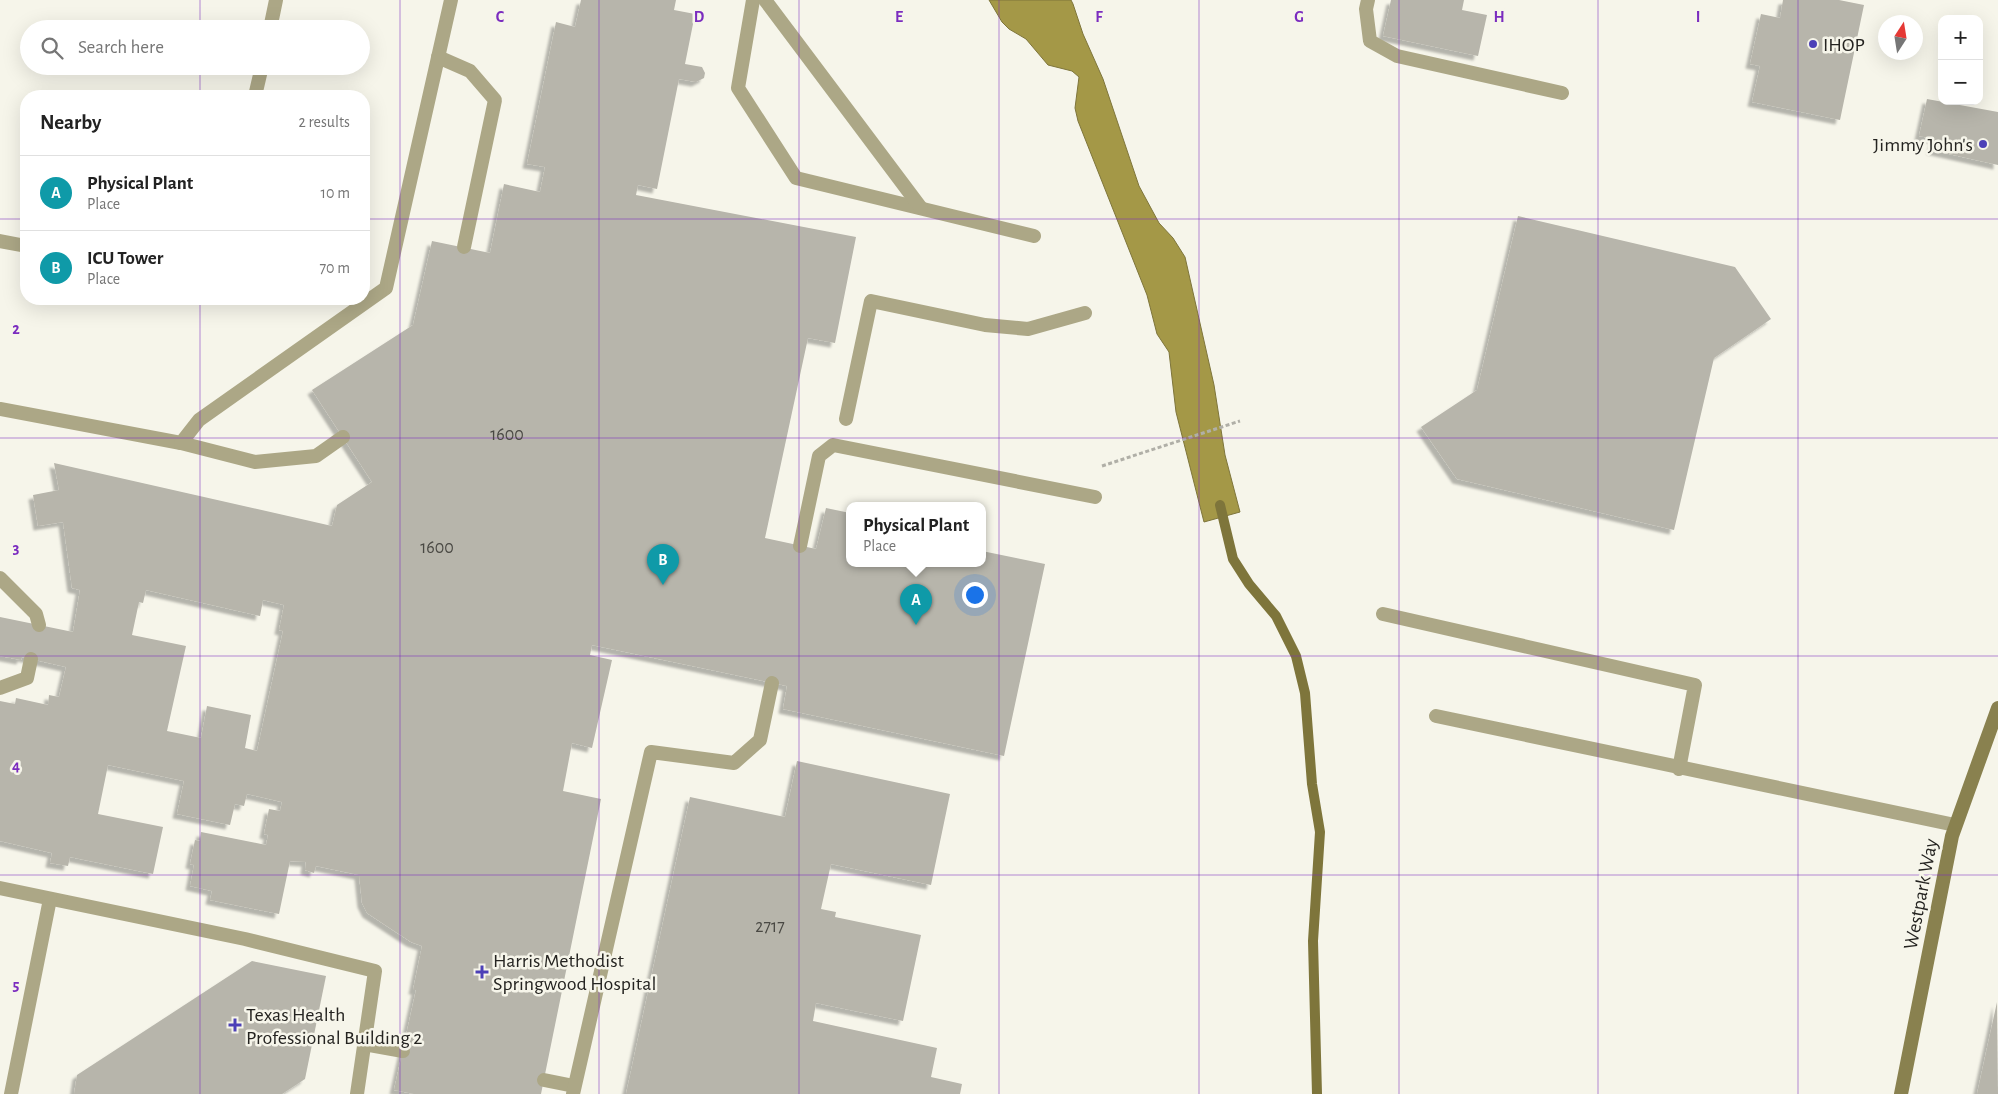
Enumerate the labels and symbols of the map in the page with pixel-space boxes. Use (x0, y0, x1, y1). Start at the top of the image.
text: C (496, 9, 505, 25)
text: D (694, 9, 705, 25)
text: E (895, 9, 903, 25)
text: F (1095, 9, 1103, 25)
text: G (1294, 9, 1304, 25)
text: H (1493, 9, 1505, 25)
text: I (1696, 9, 1700, 25)
north arrow (1878, 15, 1923, 60)
place label: IHOP (1823, 35, 1865, 55)
marker: IHOP (1807, 38, 1819, 50)
place label: Jimmy John's (1873, 135, 1973, 155)
marker: Jimmy John's (1977, 138, 1989, 150)
text: 2 (12, 321, 20, 337)
house number: 1600 (490, 426, 524, 444)
house number: 1600 (420, 539, 454, 557)
text: 3 (13, 540, 20, 556)
pin: B (647, 544, 679, 585)
your location (962, 582, 988, 608)
pin: A (900, 584, 932, 625)
text: 4 (12, 758, 20, 774)
street label: Westpark Way (1900, 837, 1942, 951)
house number: 2717 (755, 918, 785, 936)
place label: Harris Methodist Springwood Hospital (493, 951, 656, 994)
marker: Harris Methodist Springwood Hospital (475, 965, 489, 979)
text: 5 (13, 977, 20, 993)
place label: Texas Health Professional Building 2 (246, 1005, 422, 1048)
marker: Texas Health Professional Building 2 (228, 1018, 242, 1032)

